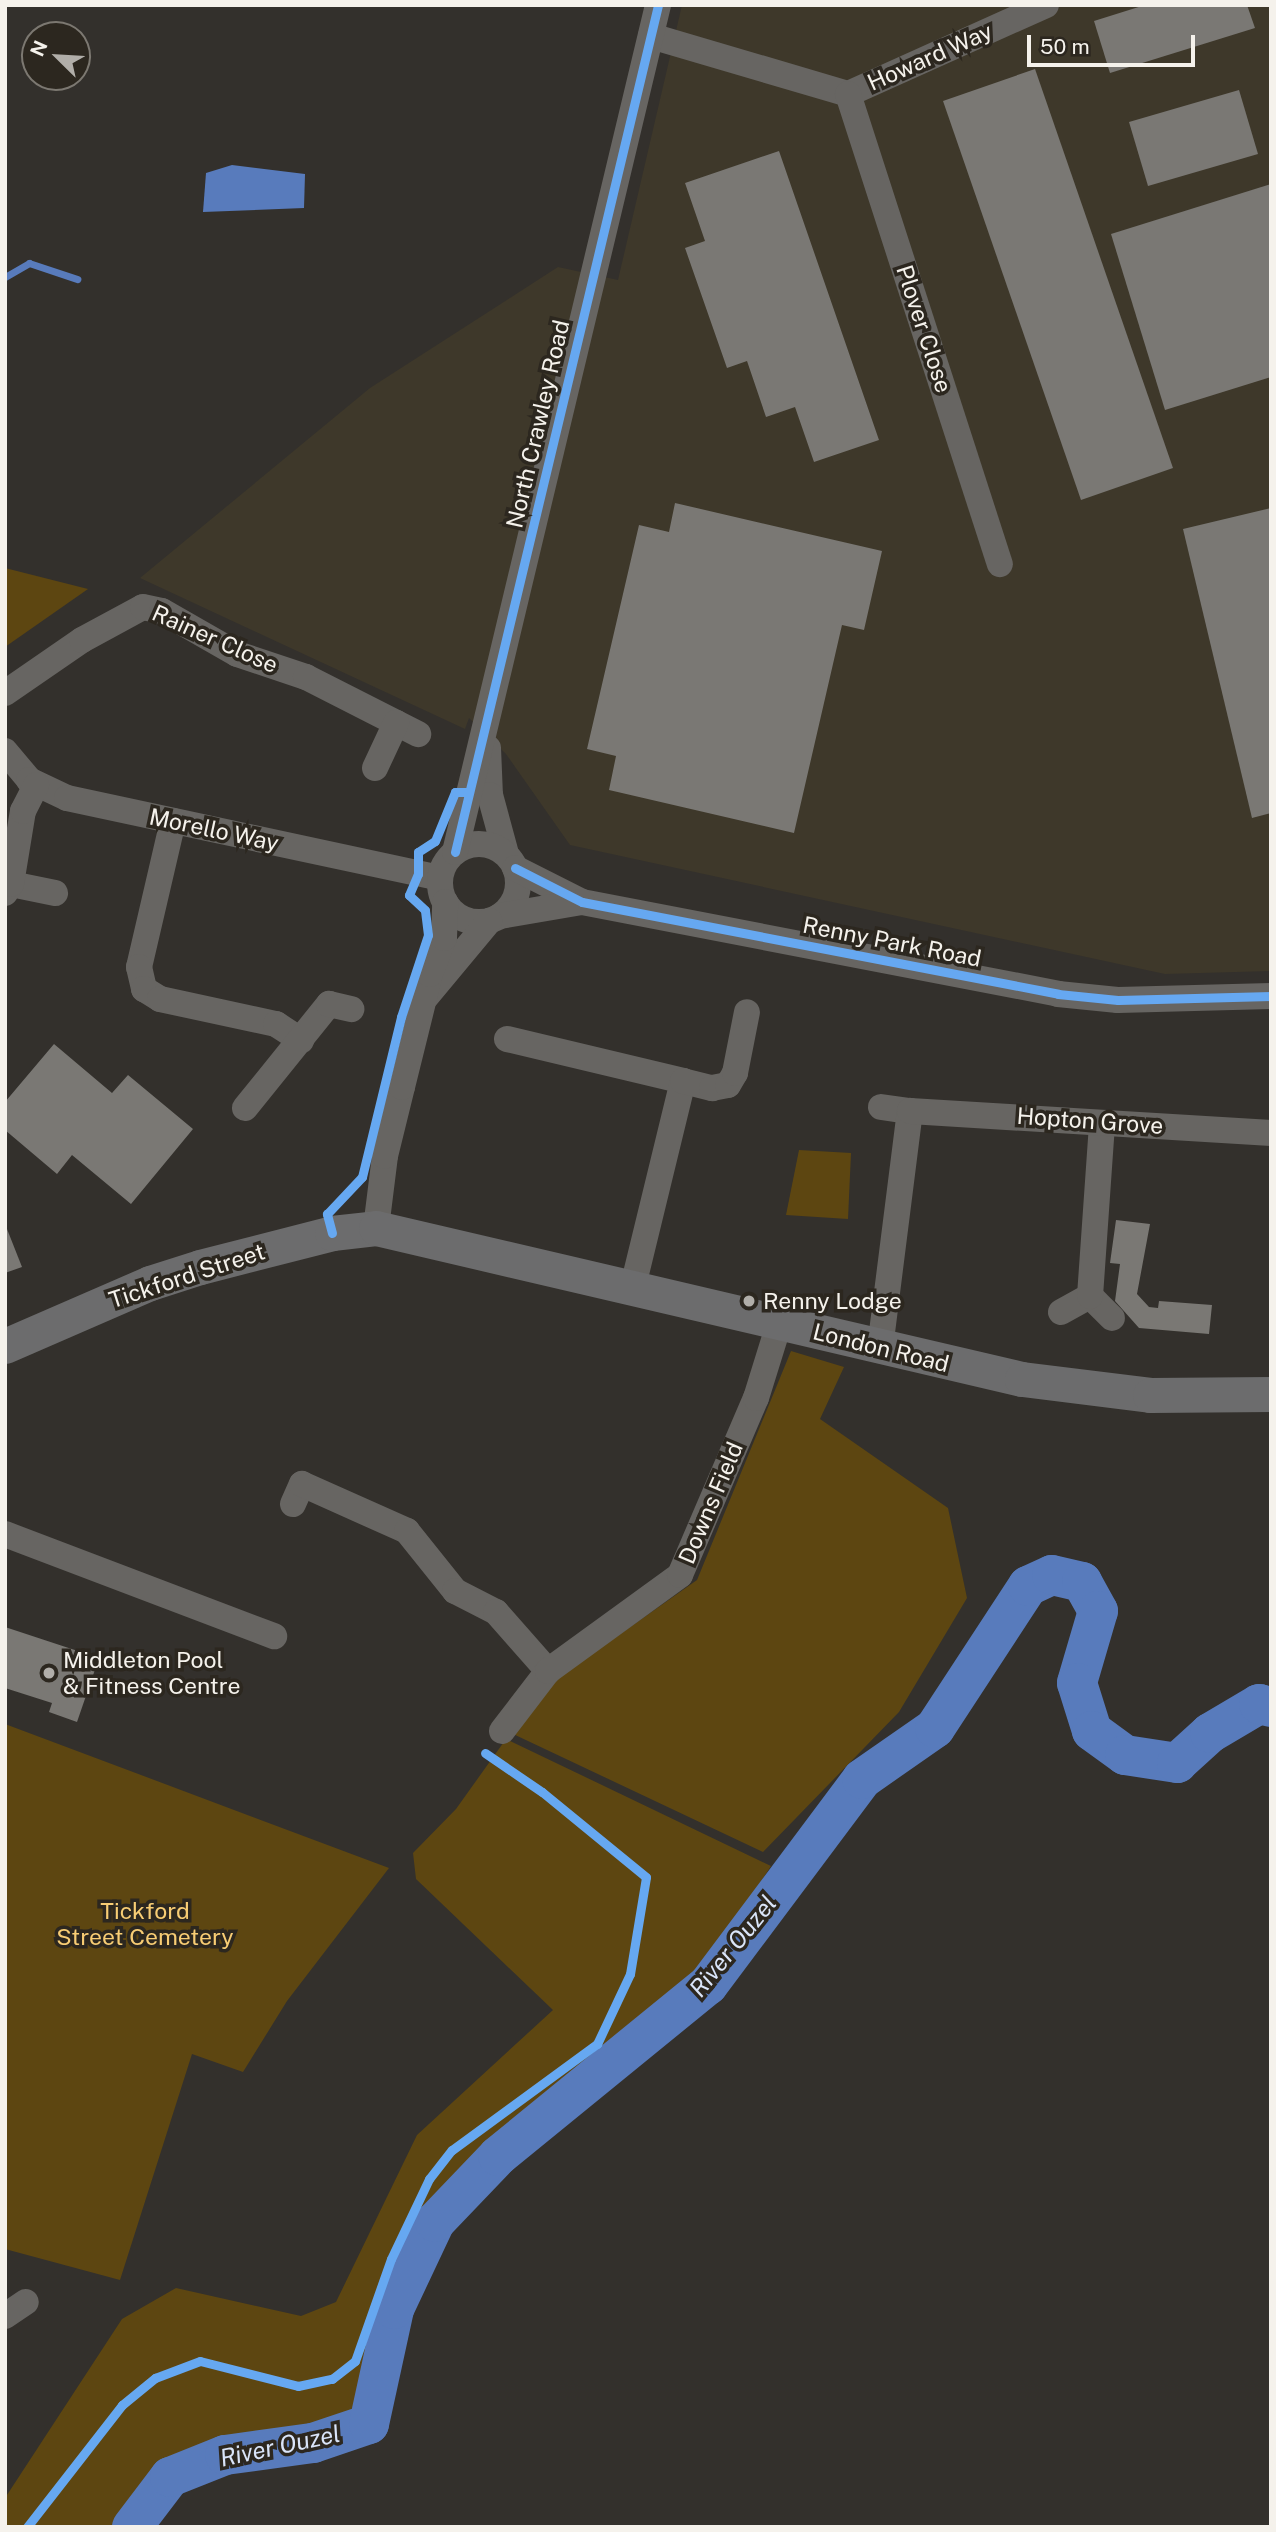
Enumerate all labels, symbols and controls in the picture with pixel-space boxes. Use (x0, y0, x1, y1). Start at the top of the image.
street label: Howard Way (863, 17, 997, 97)
north arrow (21, 21, 91, 91)
scale bar (1031, 21, 1199, 65)
text: 50 m (1040, 34, 1090, 59)
text: N (26, 37, 52, 60)
street label: Plover Close (890, 262, 958, 396)
street label: North Crawley Road (501, 317, 575, 531)
street label: Rainer Close (148, 599, 282, 679)
street label: Morello Way (146, 803, 282, 857)
street label: Renny Park Road (800, 911, 984, 973)
street label: Hopton Grove (1016, 1102, 1164, 1140)
street label: Tickford Street (106, 1238, 268, 1314)
place label: Renny Lodge (763, 1287, 902, 1315)
marker: Renny Lodge (741, 1293, 757, 1309)
street label: London Road (810, 1318, 952, 1378)
street label: Downs Field (673, 1438, 749, 1568)
place label: Middleton Pool & Fitness Centre (63, 1646, 241, 1700)
marker: Middleton Pool & Fitness Centre (41, 1665, 57, 1681)
water label: River Ouzel (683, 1889, 783, 2003)
park label: Tickford Street Cemetery (56, 1897, 234, 1951)
water label: River Ouzel (217, 2419, 343, 2473)

